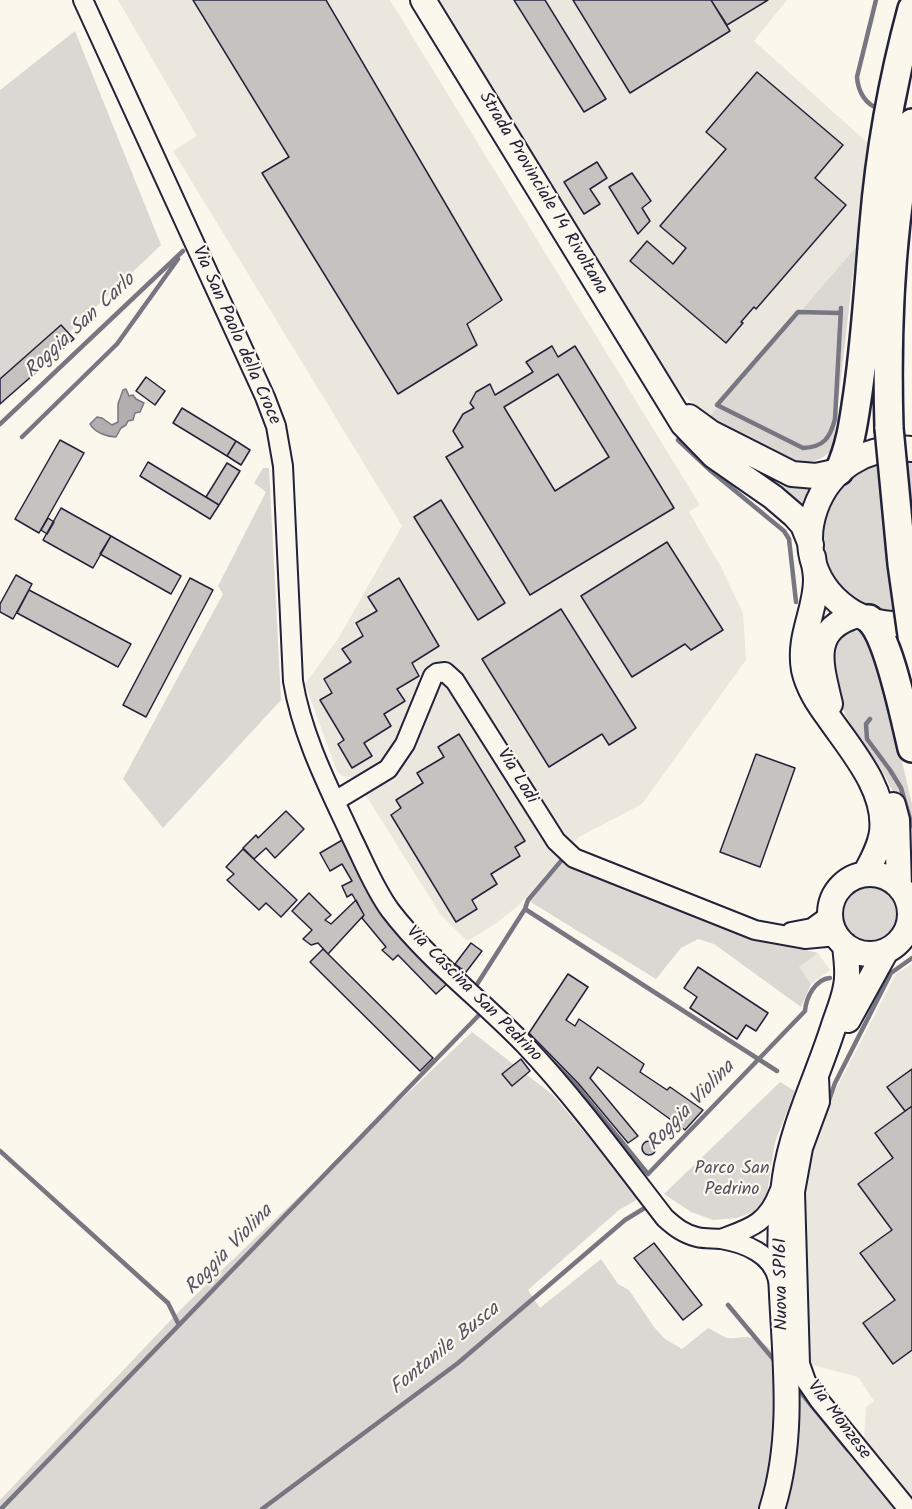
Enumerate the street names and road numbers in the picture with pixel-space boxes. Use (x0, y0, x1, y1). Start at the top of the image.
street label: Strada Provinciale 14 Rivoltana (473, 89, 611, 299)
street label: Via San Paolo della Croce (186, 243, 284, 429)
street label: Via Lodi (491, 746, 541, 808)
street label: Via Cascina San Pedrino (400, 922, 546, 1068)
street label: Nuova SP161 (771, 1237, 795, 1331)
street label: Via Monzese (801, 1377, 875, 1465)

